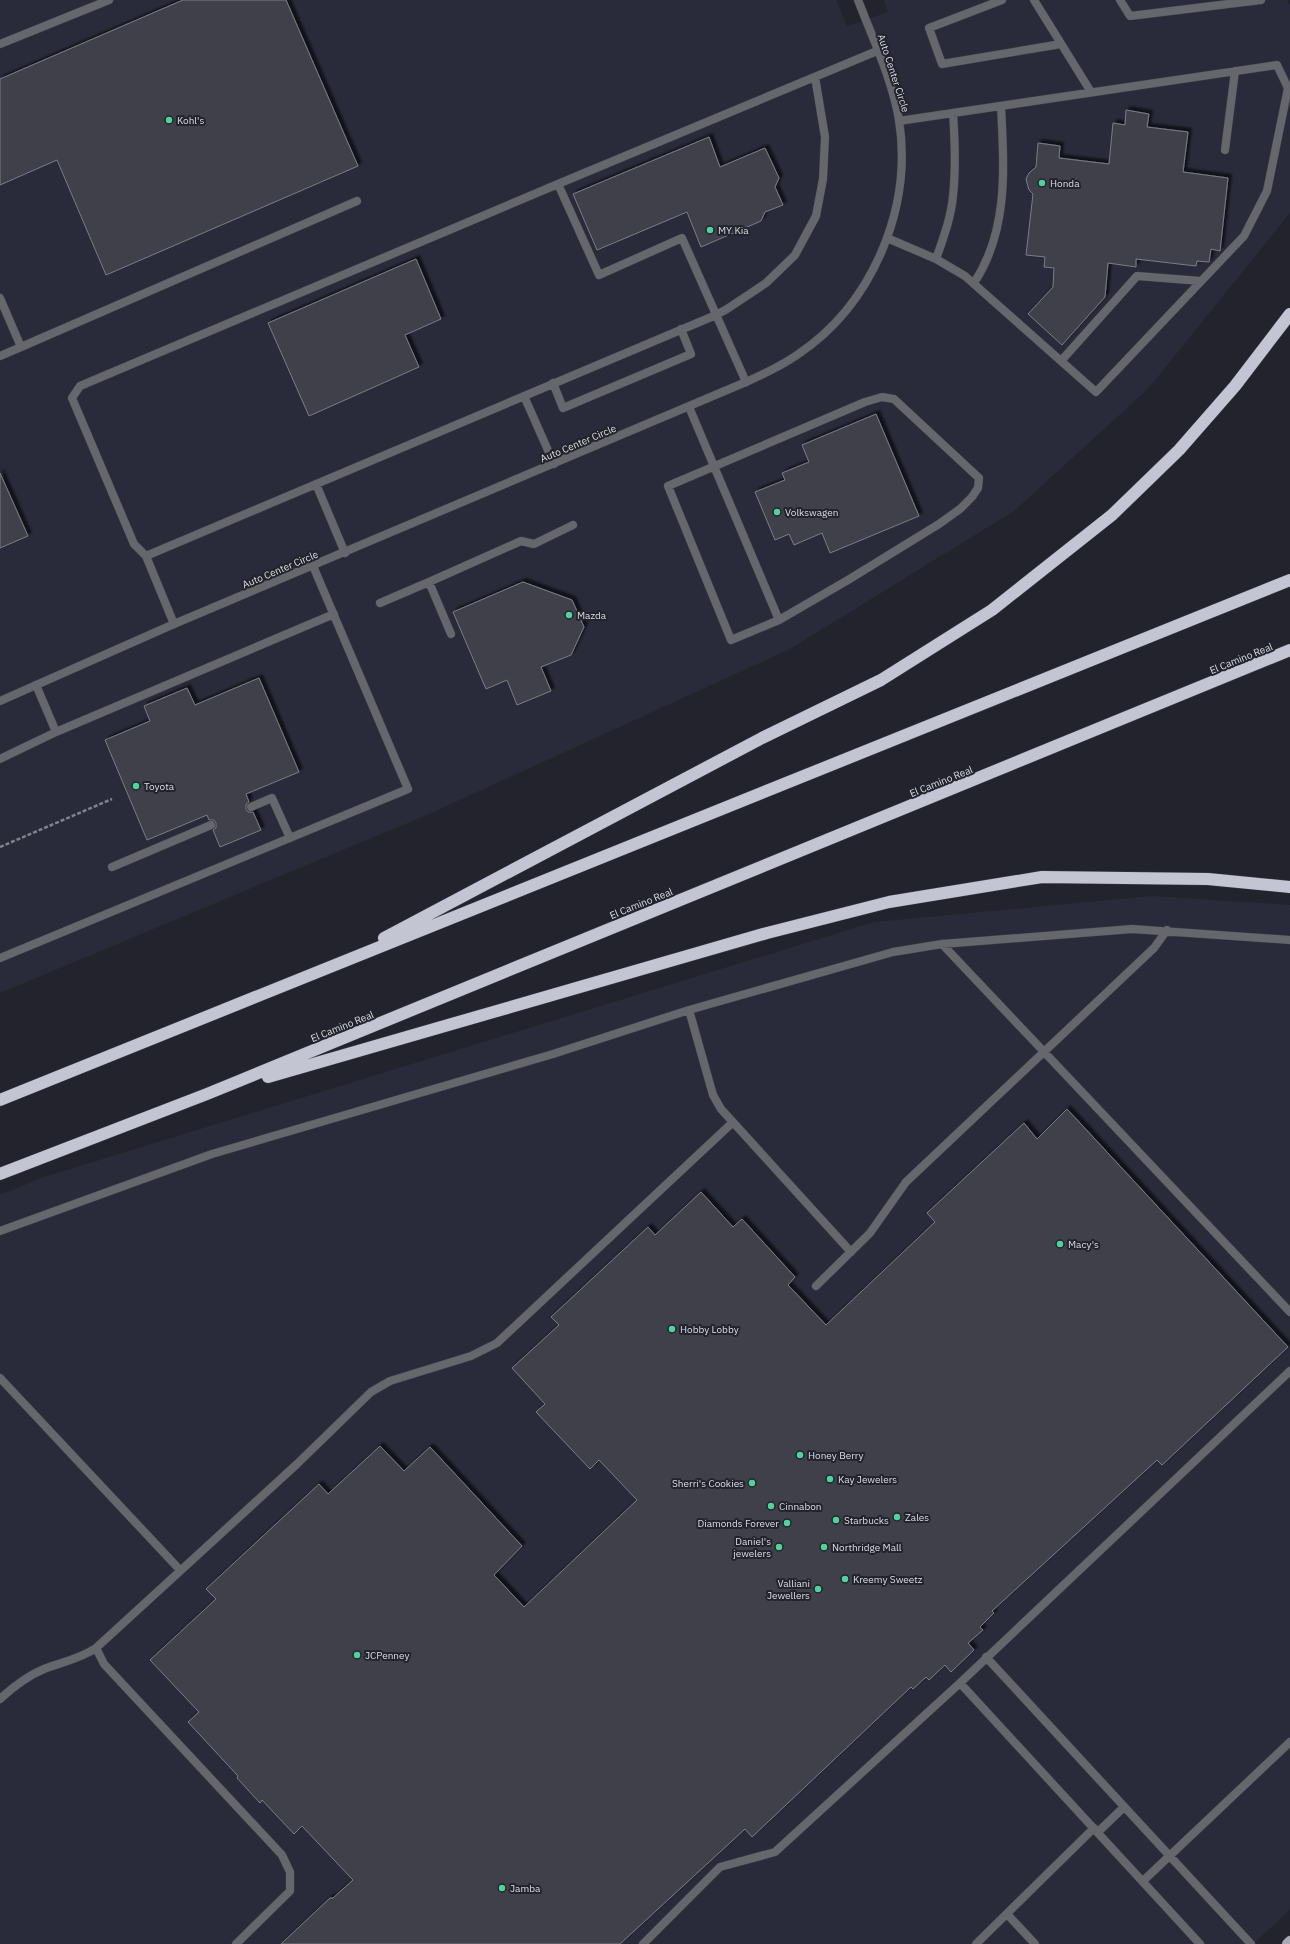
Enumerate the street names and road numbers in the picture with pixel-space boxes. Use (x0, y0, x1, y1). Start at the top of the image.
street label: Auto Center Circle (875, 32, 912, 114)
street label: Auto Center Circle (538, 421, 619, 465)
street label: Auto Center Circle (240, 547, 321, 591)
street label: El Camino Real (1208, 640, 1275, 677)
street label: El Camino Real (908, 763, 975, 800)
street label: El Camino Real (608, 885, 675, 922)
street label: El Camino Real (309, 1008, 376, 1045)

